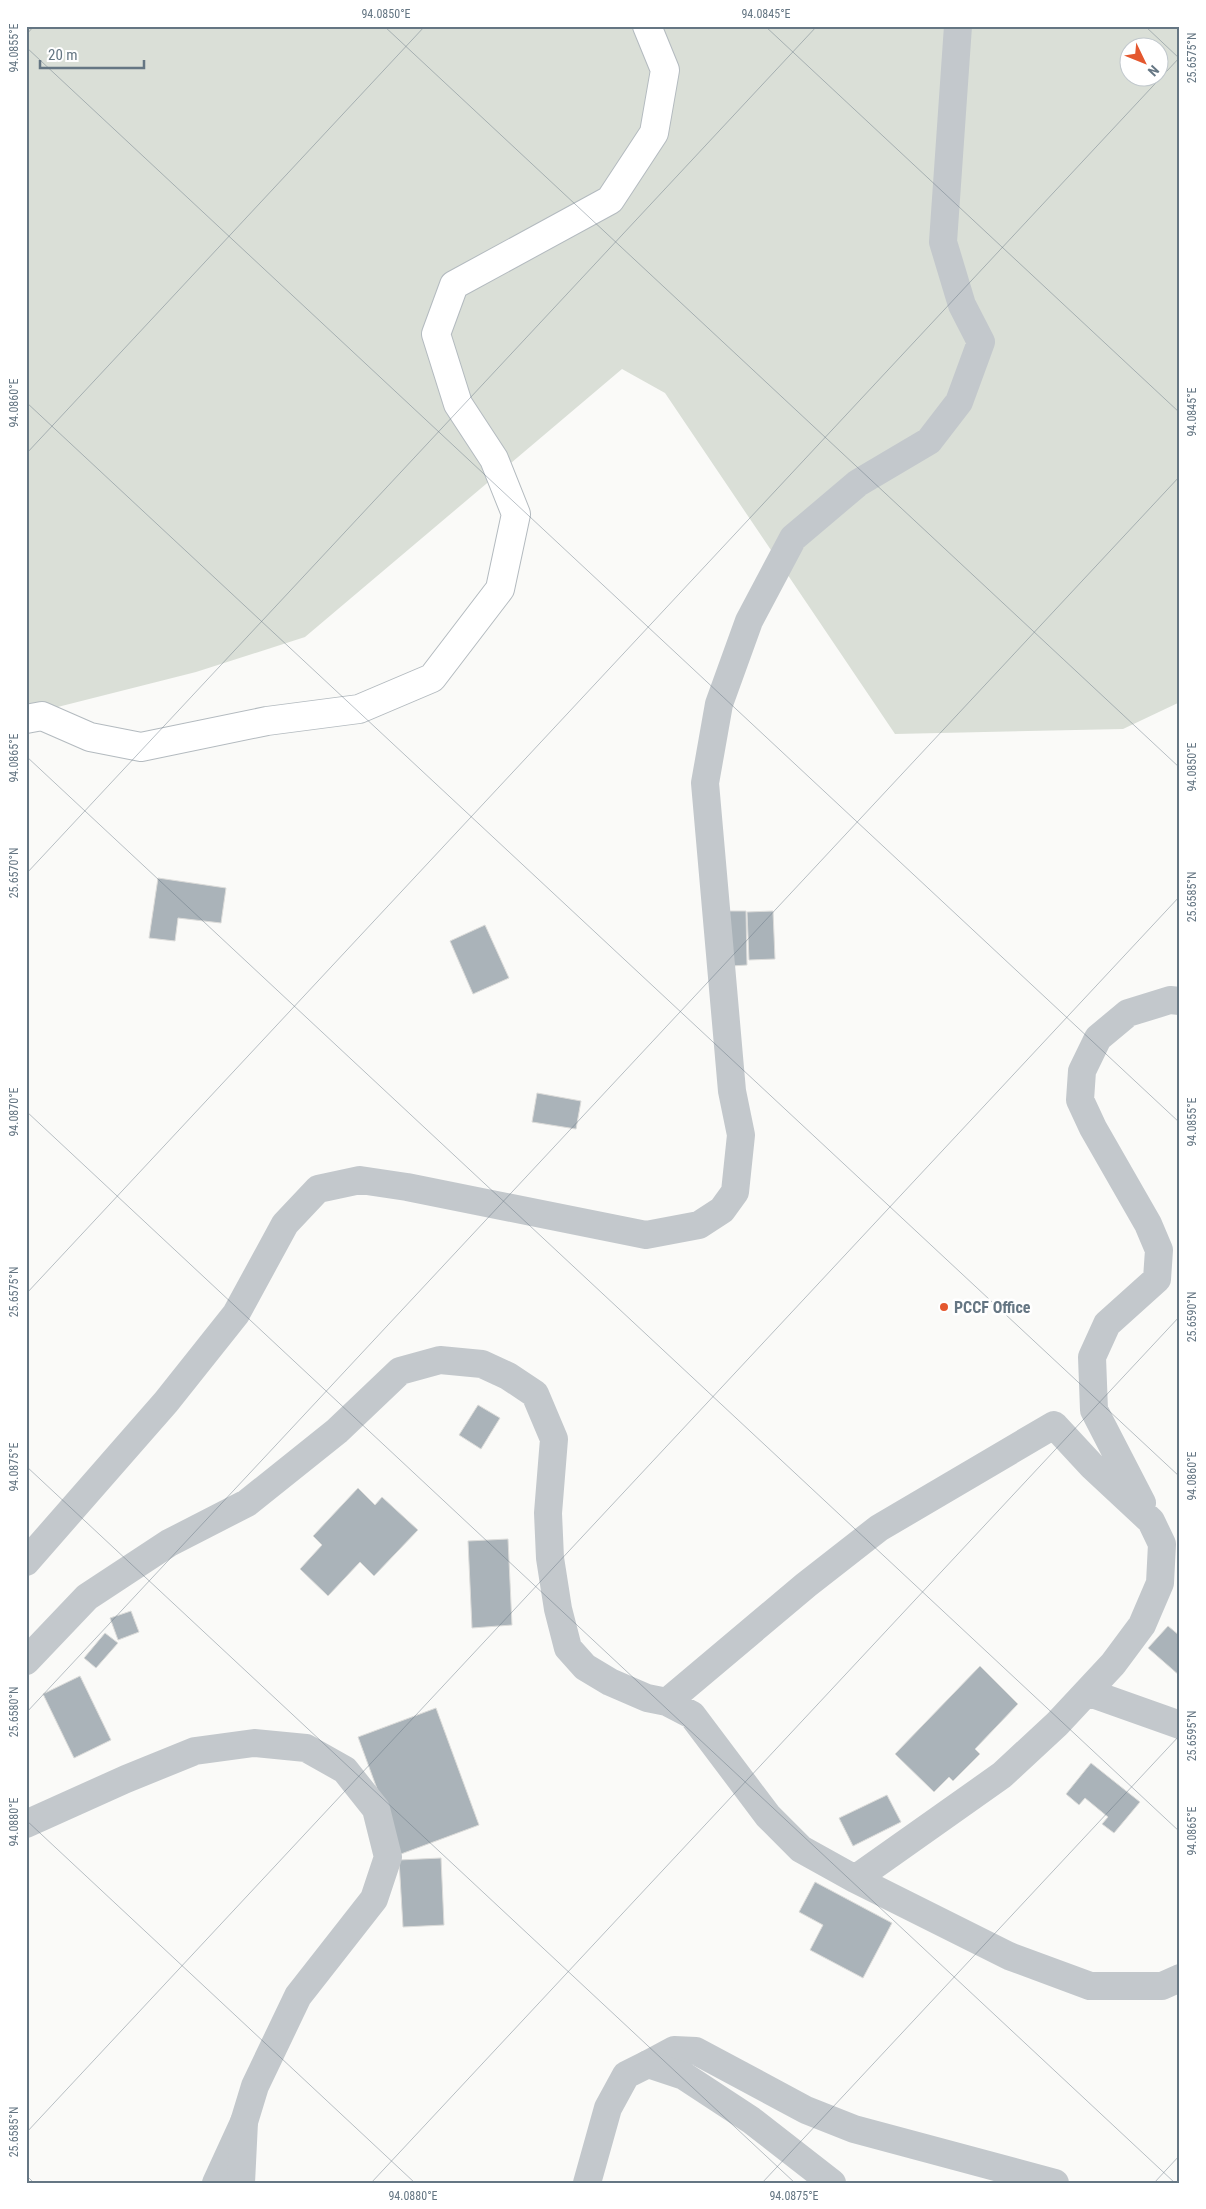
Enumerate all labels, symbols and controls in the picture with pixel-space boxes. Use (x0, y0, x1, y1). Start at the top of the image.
text: 94.0850°E (361, 7, 411, 21)
text: 94.0845°E (741, 7, 791, 21)
text: 94.0855°E (7, 23, 21, 73)
text: 25.6575°N (1185, 33, 1199, 83)
scale bar (40, 38, 144, 70)
north arrow (1118, 38, 1168, 88)
text: 20 m (48, 46, 78, 64)
text: N (1145, 62, 1162, 79)
text: 94.0860°E (7, 378, 21, 428)
text: 94.0845°E (1185, 387, 1199, 437)
text: 94.0865°E (7, 733, 21, 783)
text: 94.0850°E (1185, 742, 1199, 792)
text: 25.6570°N (7, 848, 21, 898)
text: 25.6585°N (1185, 872, 1199, 922)
text: 94.0870°E (7, 1087, 21, 1137)
text: 94.0855°E (1185, 1097, 1199, 1147)
text: 25.6575°N (7, 1267, 21, 1317)
text: 25.6590°N (1185, 1292, 1199, 1342)
place label: PCCF Office (954, 1298, 1031, 1317)
marker: PCCF Office (938, 1301, 950, 1313)
text: 94.0875°E (7, 1442, 21, 1492)
text: 94.0860°E (1185, 1451, 1199, 1501)
text: 25.6580°N (7, 1687, 21, 1737)
text: 25.6595°N (1185, 1711, 1199, 1761)
text: 94.0880°E (7, 1797, 21, 1847)
text: 94.0865°E (1185, 1806, 1199, 1856)
text: 25.6585°N (7, 2107, 21, 2157)
text: 94.0880°E (388, 2189, 438, 2203)
text: 94.0875°E (769, 2189, 819, 2203)

